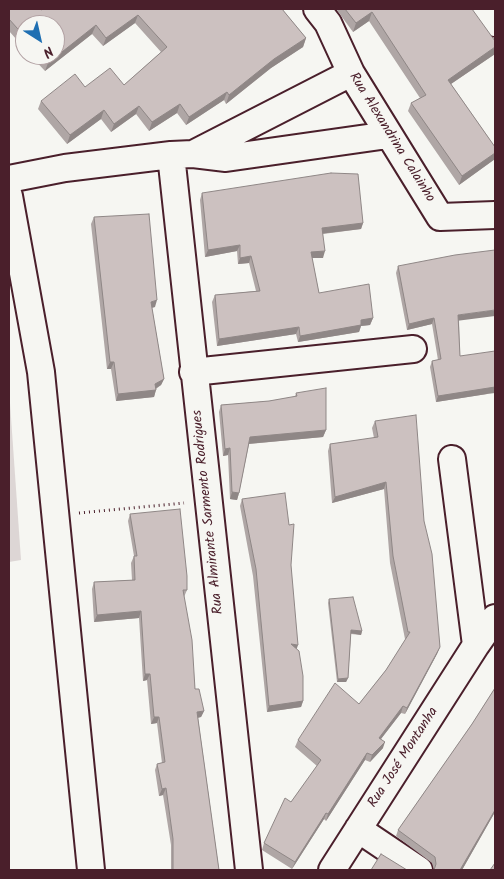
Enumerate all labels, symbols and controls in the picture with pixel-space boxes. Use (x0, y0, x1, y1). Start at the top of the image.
north arrow (15, 15, 65, 65)
text: N (38, 40, 58, 63)
street label: Rua Alexandrina Calainho (344, 70, 438, 206)
street label: Rua Almirante Sarmento Rodrigues (190, 409, 228, 615)
street label: Rua José Montanha (365, 705, 443, 811)

